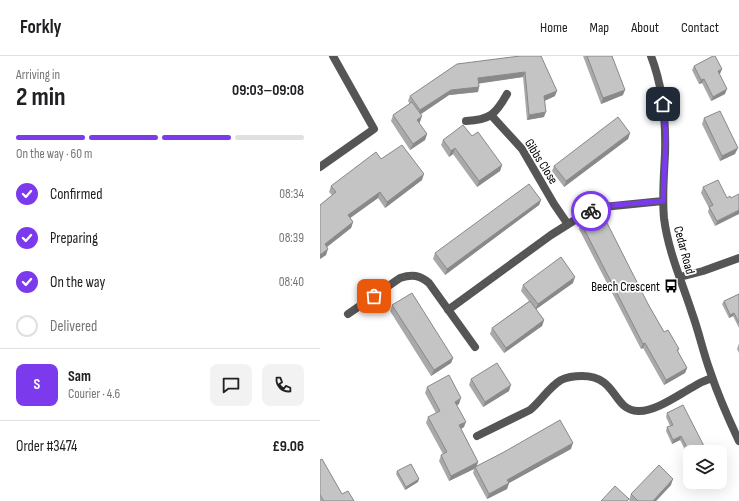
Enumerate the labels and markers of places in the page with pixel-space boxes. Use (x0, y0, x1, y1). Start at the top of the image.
pin (646, 87, 680, 121)
bus stop icon: Beech Crescent (663, 278, 679, 294)
pin (357, 279, 391, 313)
place label: Beech Crescent (591, 279, 660, 295)

